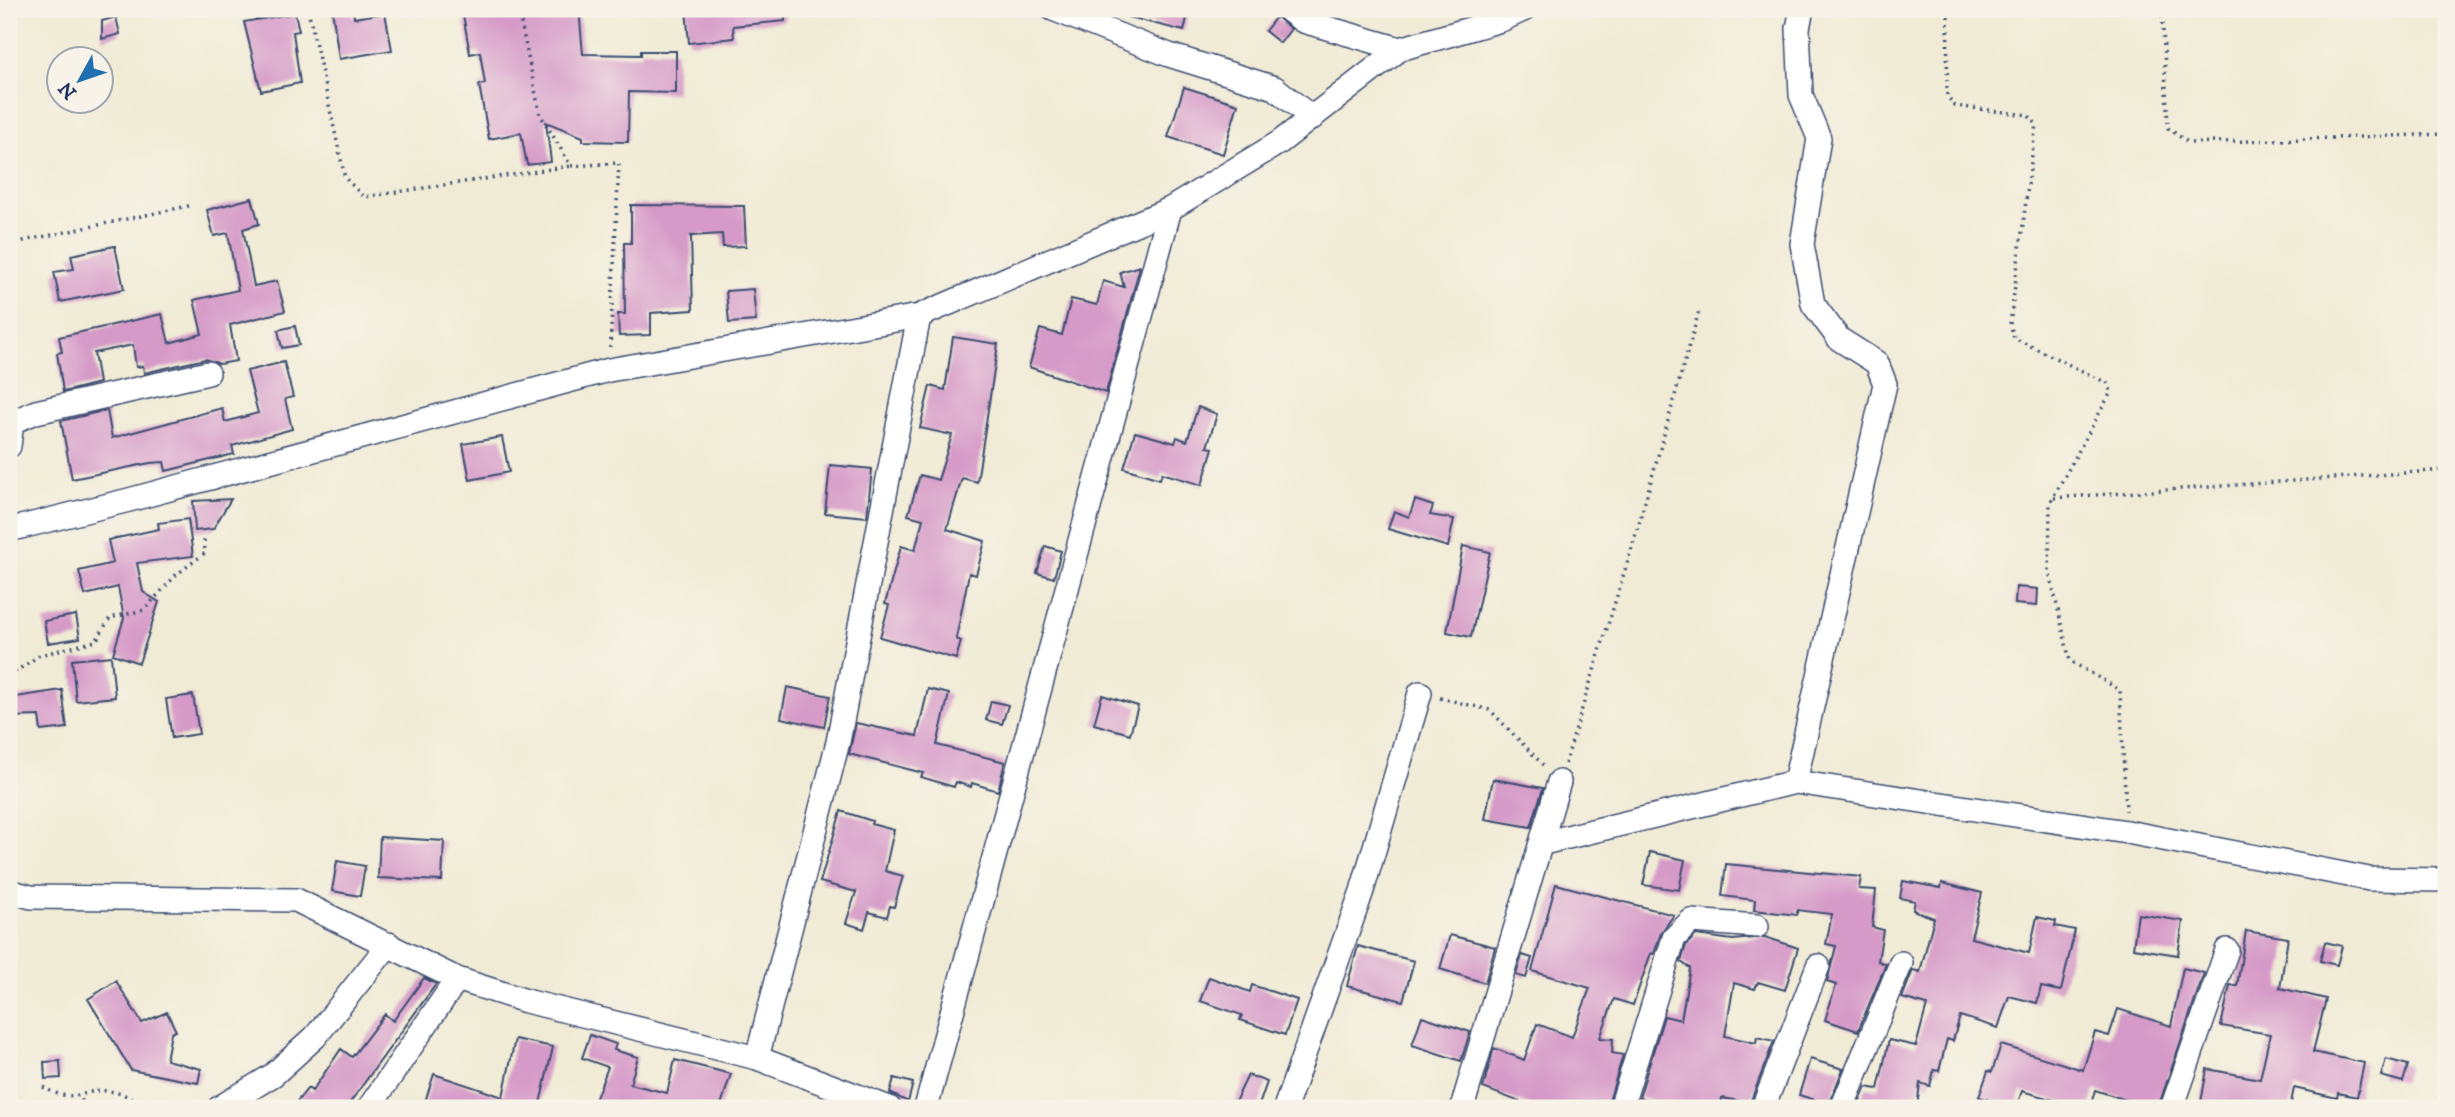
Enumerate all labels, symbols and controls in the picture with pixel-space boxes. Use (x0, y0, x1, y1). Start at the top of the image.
north arrow (46, 46, 116, 116)
text: N (54, 76, 82, 103)

